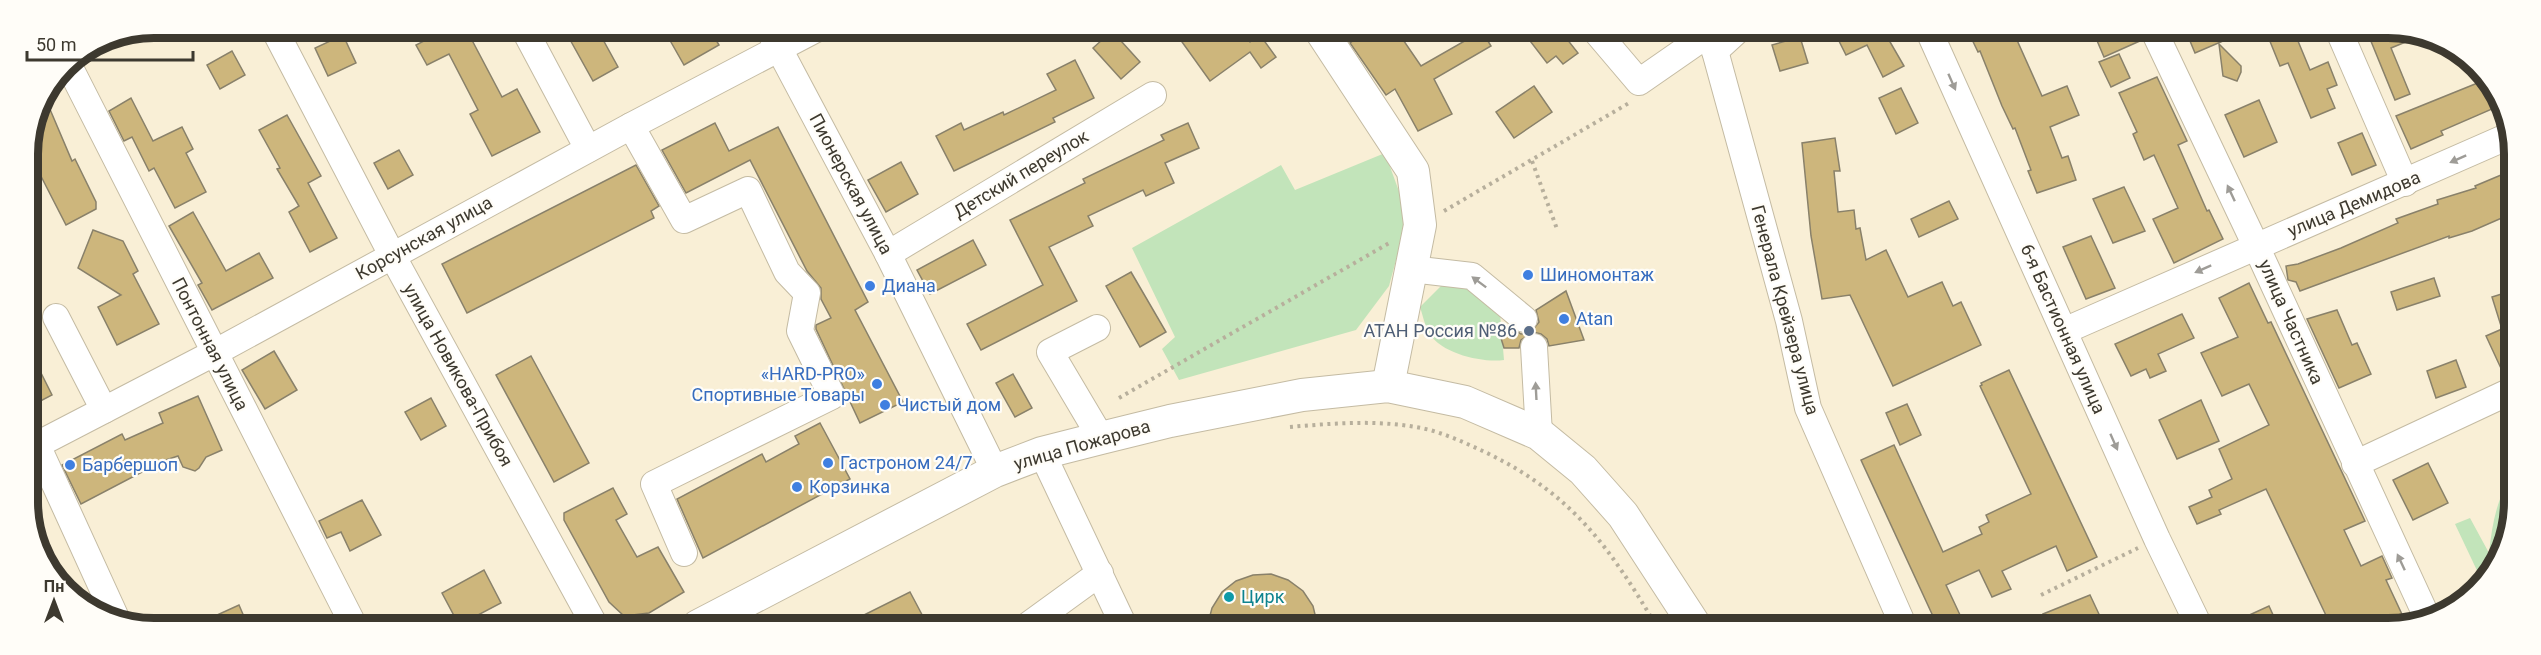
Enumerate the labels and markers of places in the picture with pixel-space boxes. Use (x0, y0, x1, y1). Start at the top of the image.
place label: Шиномонтаж (1540, 264, 1654, 285)
marker: Шиномонтаж (1521, 268, 1535, 282)
place label: Диана (882, 275, 936, 296)
marker: Диана (863, 279, 877, 293)
place label: Atan (1576, 308, 1613, 329)
marker: Atan (1557, 312, 1571, 326)
place label: АТАН Россия №86 (1363, 320, 1517, 341)
marker: АТАН Россия №86 (1522, 324, 1536, 338)
place label: «HARD-PRO» Спортивные Товары (692, 363, 865, 405)
marker: «HARD-PRO» Спортивные Товары (870, 377, 884, 391)
place label: Чистый дом (897, 394, 1001, 415)
marker: Чистый дом (878, 398, 892, 412)
place label: Гастроном 24/7 (840, 452, 973, 473)
place label: Барбершоп (82, 454, 178, 475)
marker: Гастроном 24/7 (821, 456, 835, 470)
marker: Барбершоп (63, 458, 77, 472)
place label: Корзинка (809, 476, 890, 497)
marker: Корзинка (790, 480, 804, 494)
place label: Цирк (1241, 586, 1285, 607)
marker: Цирк (1222, 590, 1236, 604)

